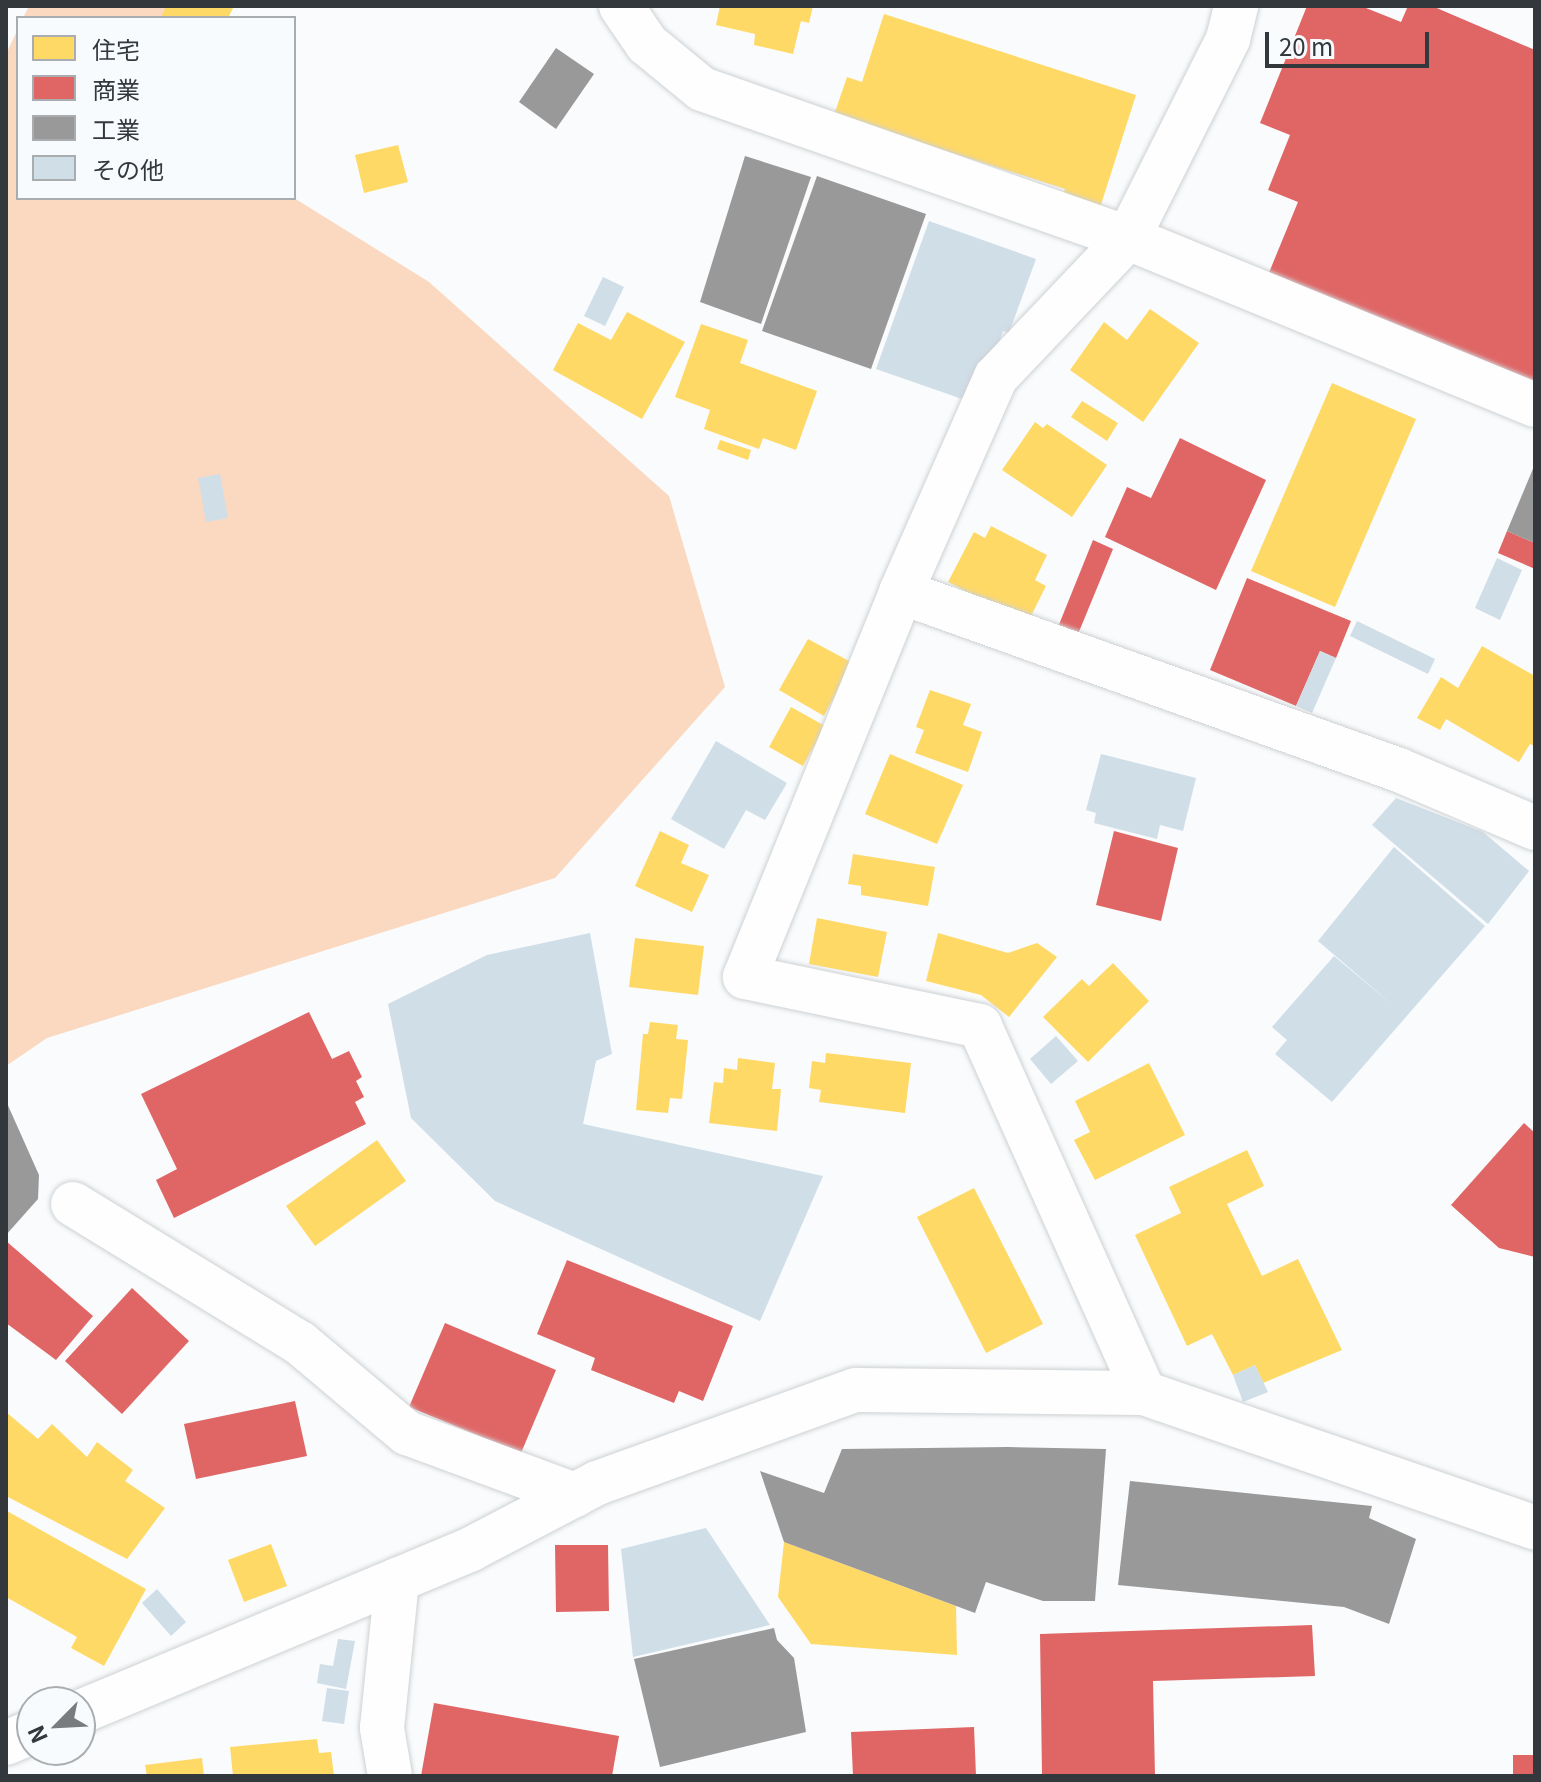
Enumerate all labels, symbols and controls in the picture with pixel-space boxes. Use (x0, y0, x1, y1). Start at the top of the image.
legend (16, 16, 296, 200)
scale bar (1269, 16, 1433, 66)
text: 20 m (1279, 28, 1333, 63)
text: 住宅 (92, 31, 140, 66)
text: 商業 (92, 71, 140, 106)
text: 工業 (92, 111, 140, 146)
text: その他 (92, 151, 164, 186)
north arrow (16, 1686, 96, 1766)
text: N (18, 1721, 54, 1749)

